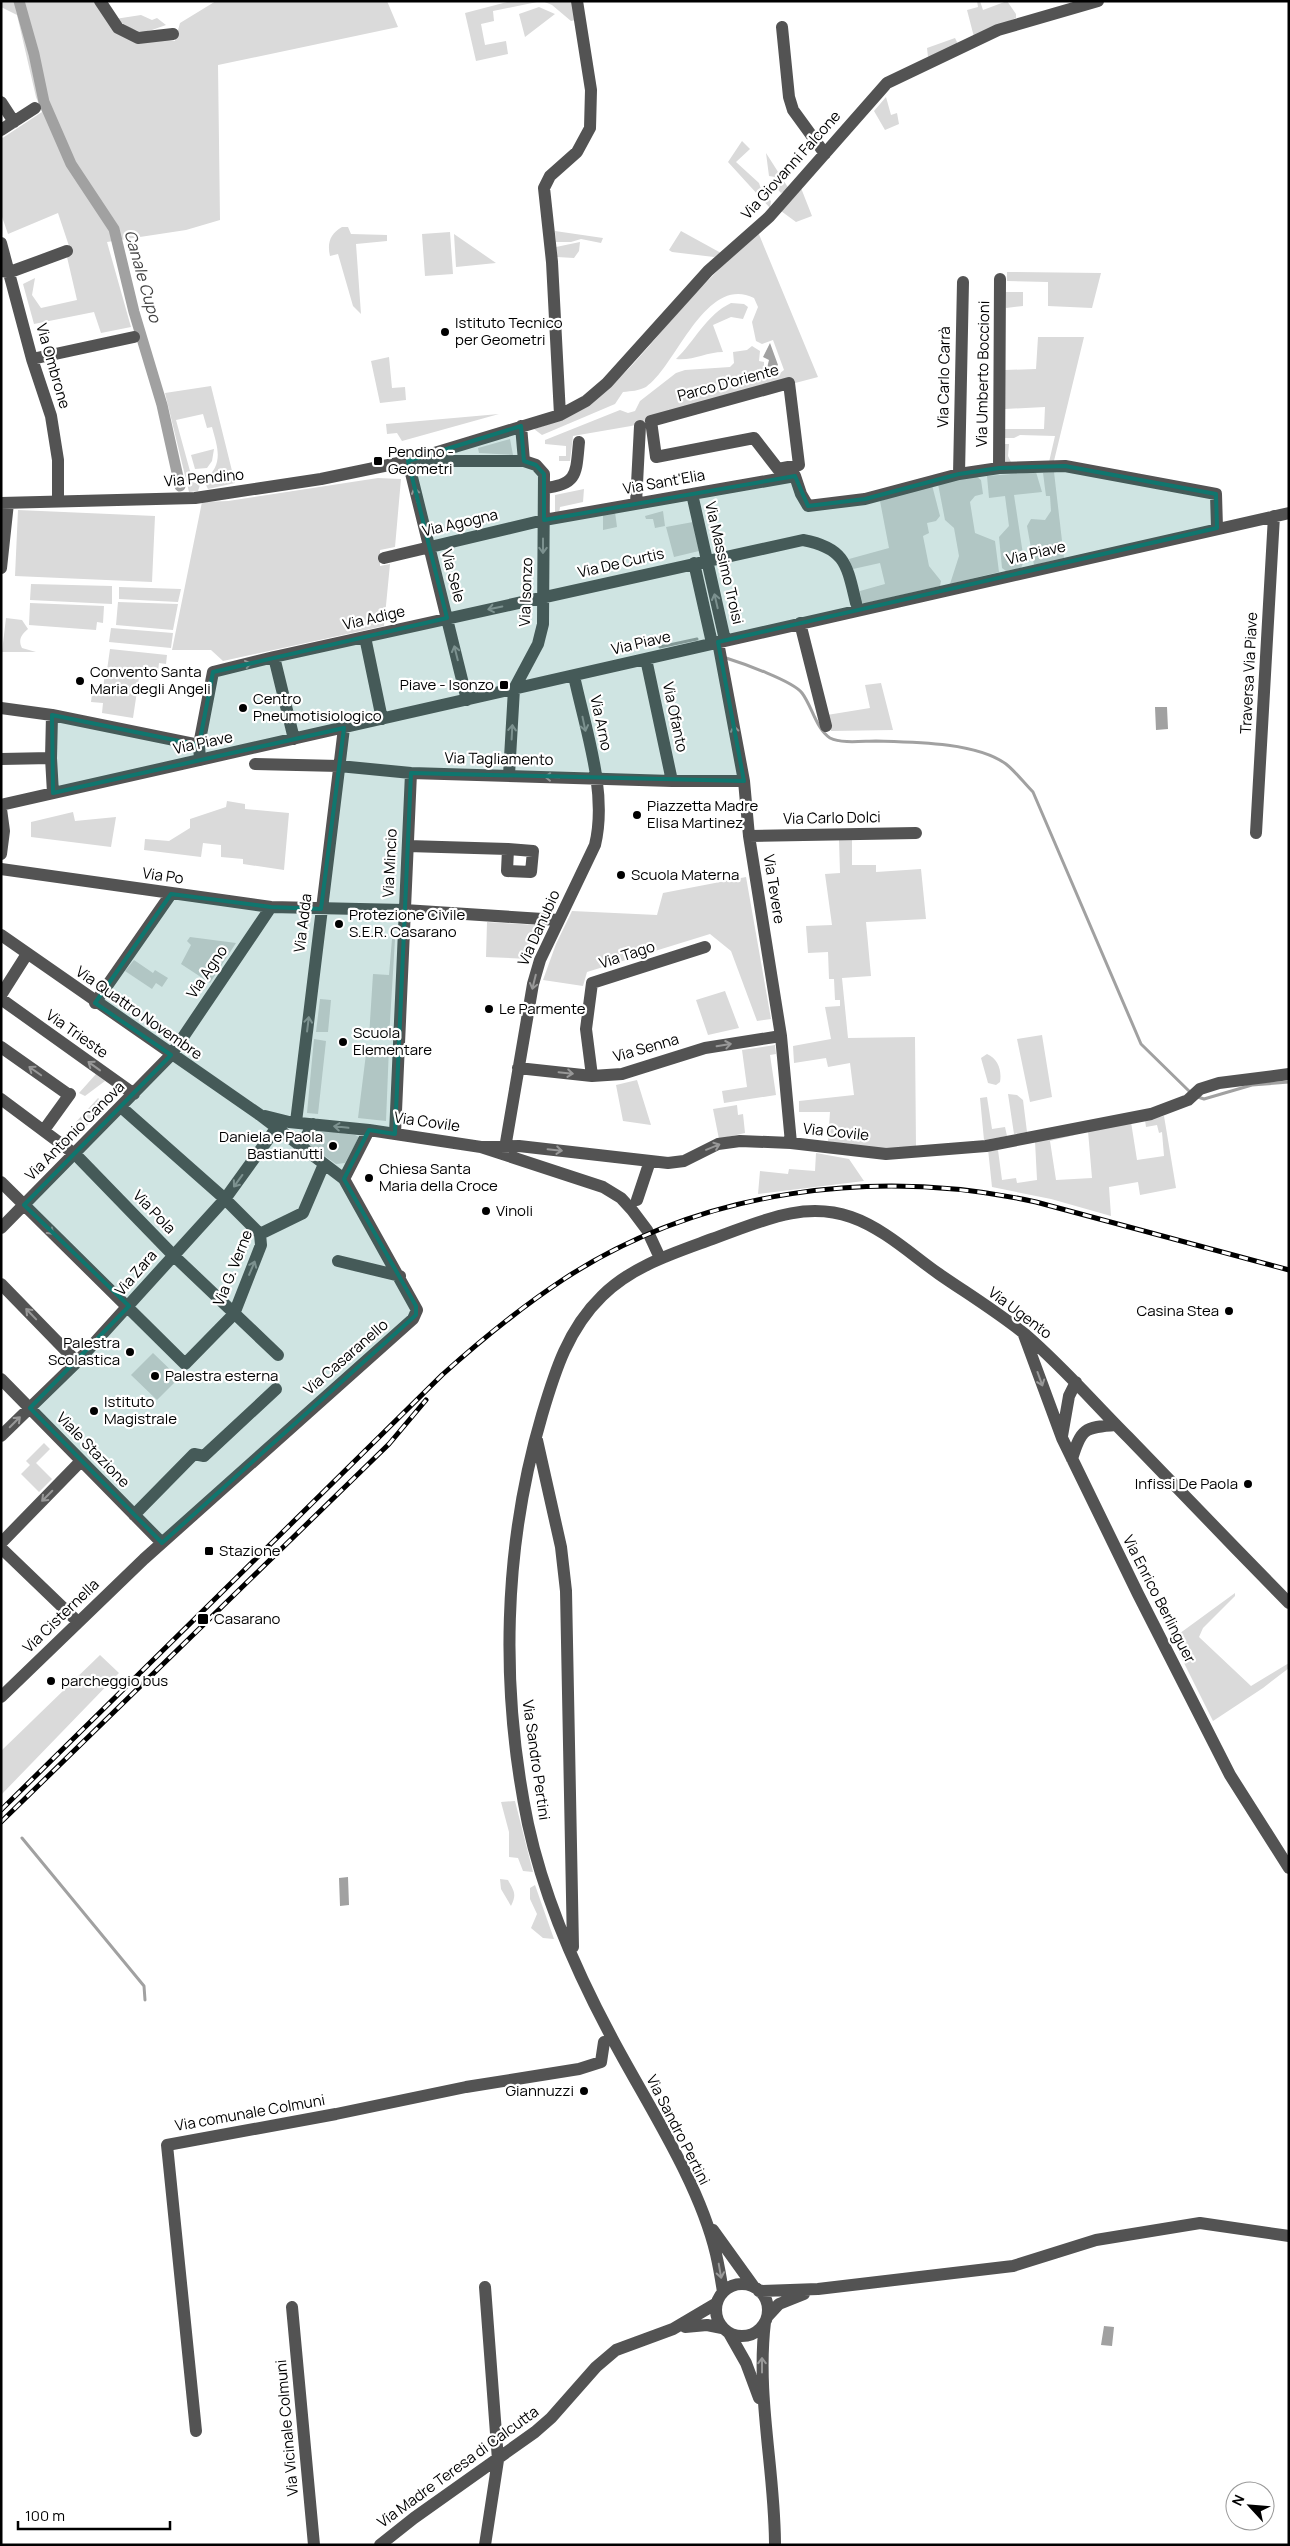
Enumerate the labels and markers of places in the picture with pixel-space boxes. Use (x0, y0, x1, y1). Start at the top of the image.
place label: Istituto Tecnico per Geometri (455, 312, 563, 350)
marker: Istituto Tecnico per Geometri (439, 326, 451, 338)
place label: Pendino - Geometri (388, 441, 454, 479)
marker: Pendino - Geometri (372, 455, 384, 467)
place label: Convento Santa Maria degli Angeli (90, 661, 211, 699)
place label: Piave - Isonzo (400, 674, 494, 695)
marker: Convento Santa Maria degli Angeli (74, 675, 86, 687)
marker: Piave - Isonzo (498, 679, 510, 691)
place label: Centro Pneumotisiologico (253, 688, 382, 726)
marker: Centro Pneumotisiologico (237, 702, 249, 714)
place label: Piazzetta Madre Elisa Martinez (647, 795, 758, 833)
marker: Piazzetta Madre Elisa Martinez (631, 809, 643, 821)
place label: Scuola Materna (631, 864, 739, 885)
marker: Scuola Materna (615, 869, 627, 881)
place label: Protezione Civile S.E.R. Casarano (349, 904, 465, 942)
marker: Protezione Civile S.E.R. Casarano (333, 918, 345, 930)
place label: Le Parmente (499, 998, 586, 1019)
marker: Le Parmente (483, 1003, 495, 1015)
place label: Scuola Elementare (353, 1022, 432, 1060)
marker: Scuola Elementare (337, 1036, 349, 1048)
place label: Daniela e Paola Bastianutti (219, 1126, 323, 1164)
marker: Daniela e Paola Bastianutti (327, 1140, 339, 1152)
place label: Chiesa Santa Maria della Croce (379, 1158, 498, 1196)
marker: Chiesa Santa Maria della Croce (363, 1172, 375, 1184)
place label: Vinoli (496, 1200, 533, 1221)
marker: Vinoli (480, 1205, 492, 1217)
place label: Casina Stea (1136, 1300, 1219, 1321)
marker: Casina Stea (1223, 1305, 1235, 1317)
place label: Palestra Scolastica (48, 1332, 120, 1370)
marker: Palestra Scolastica (124, 1346, 136, 1358)
place label: Palestra esterna (165, 1365, 278, 1386)
marker: Palestra esterna (149, 1370, 161, 1382)
place label: Istituto Magistrale (104, 1391, 177, 1429)
marker: Istituto Magistrale (88, 1405, 100, 1417)
place label: Infissi De Paola (1135, 1473, 1238, 1494)
marker: Infissi De Paola (1242, 1478, 1254, 1490)
place label: Stazione (219, 1540, 281, 1561)
marker: Stazione (203, 1545, 215, 1557)
place label: Casarano (214, 1608, 281, 1629)
marker: Casarano (196, 1612, 210, 1626)
place label: parcheggio bus (61, 1670, 168, 1691)
marker: parcheggio bus (45, 1675, 57, 1687)
place label: Giannuzzi (505, 2080, 574, 2101)
marker: Giannuzzi (578, 2085, 590, 2097)

